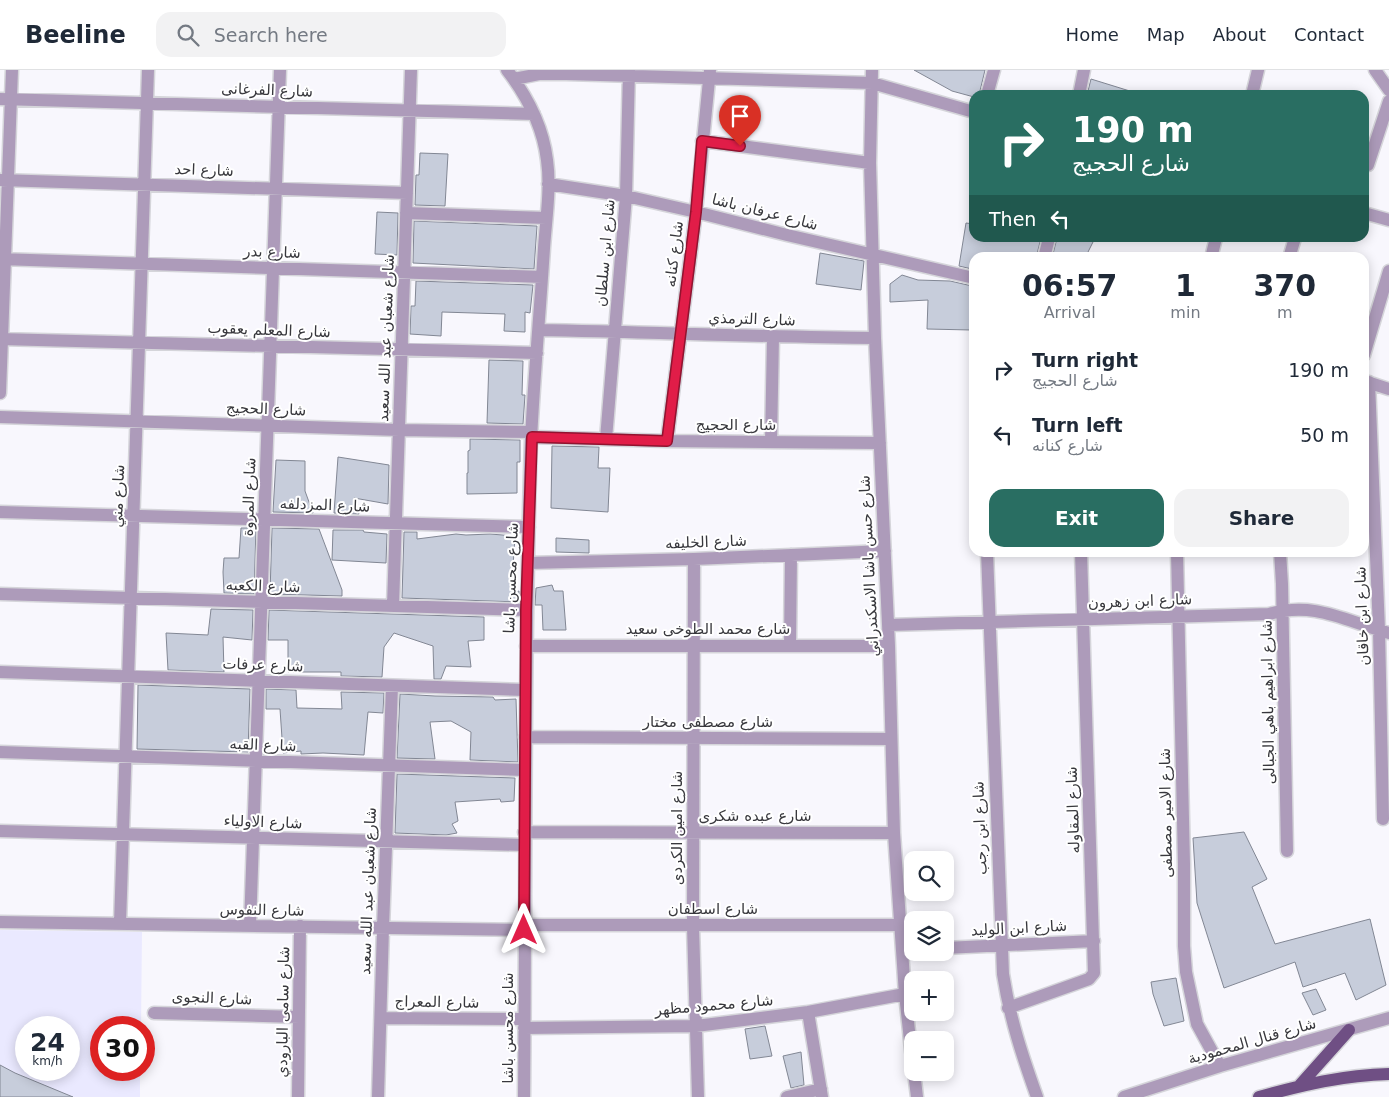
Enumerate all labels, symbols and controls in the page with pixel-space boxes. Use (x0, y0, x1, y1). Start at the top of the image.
search box (156, 12, 506, 57)
text: Beeline (25, 21, 126, 49)
icon: search (174, 21, 202, 49)
text: Search here (214, 24, 328, 46)
text: Home (1066, 24, 1119, 45)
text: Map (1147, 24, 1185, 45)
text: About (1213, 24, 1266, 45)
text: Contact (1294, 24, 1364, 45)
street label: شارع الفرغانى (221, 79, 313, 101)
pin (719, 95, 761, 146)
icon: arrive (726, 102, 754, 130)
icon: right (989, 110, 1054, 175)
text: 190 m (1072, 110, 1194, 150)
text: شارع الحجيج (1072, 151, 1190, 176)
street label: شارع احد (174, 160, 234, 180)
street label: شارع عرفان باشا (710, 190, 820, 234)
street label: شارع ابن سلطان (591, 198, 619, 308)
icon: left (1046, 205, 1074, 233)
text: Then (989, 208, 1036, 230)
street label: شارع كنانه (661, 220, 687, 288)
street label: شارع بدر (242, 242, 301, 262)
street label: شارع شعبان عبد الله سعيد (374, 254, 398, 422)
text: 06:57 (1022, 268, 1117, 303)
text: 1 (1175, 268, 1196, 303)
text: 370 (1253, 268, 1316, 303)
text: Arrival (1044, 303, 1096, 322)
text: min (1170, 303, 1201, 322)
text: m (1277, 303, 1293, 322)
street label: شارع الترمذي (708, 308, 796, 331)
street label: شارع المعلم يعقوب (207, 319, 331, 341)
text: Turn right (1032, 349, 1138, 371)
icon: right (989, 356, 1017, 384)
text: 190 m (1288, 359, 1349, 381)
text: شارع الحجيج (1032, 371, 1118, 390)
street label: شارع الحجيج (225, 399, 307, 419)
text: Turn left (1032, 414, 1123, 436)
street label: شارع الحجيج (696, 416, 776, 434)
icon: left (989, 421, 1017, 449)
text: 50 m (1300, 424, 1349, 446)
text: شارع كنانه (1032, 436, 1103, 455)
street label: شارع المروة (239, 457, 259, 537)
street label: شارع مني (108, 464, 129, 528)
street label: شارع حسن باشا الاسكندراني (855, 475, 884, 657)
button: Exit (989, 489, 1164, 547)
button: Share (1174, 489, 1349, 547)
street label: شارع المزدلفه (279, 494, 371, 516)
street label: شارع محسن باشا (500, 522, 522, 634)
street label: شارع الخليفه (665, 532, 747, 552)
street label: شارع ابن خاقان (1351, 566, 1373, 666)
street label: شارع الكعبه (225, 576, 301, 596)
street label: شارع ابن زهرون (1088, 590, 1192, 612)
street label: شارع محمد الطوخى سعيد (626, 620, 790, 638)
street label: شارع ابراهيم باهي الجبالى (1258, 620, 1279, 784)
street label: شارع عرفات (222, 655, 304, 675)
street label: شارع مصطفى مختار (642, 713, 773, 731)
street label: شارع القبه (229, 735, 297, 755)
street label: شارع الامير مصطفى (1156, 748, 1176, 878)
street label: شارع المقاوله (1062, 766, 1084, 854)
street label: شارع امين الكردى (668, 771, 686, 885)
street label: شارع ابن رجب (969, 781, 991, 875)
street label: شارع شعبان عبد الله سعيد (356, 807, 380, 975)
street label: شارع عبده شكرى (699, 807, 811, 825)
street label: شارع الاولياء (223, 812, 303, 832)
map controls (904, 851, 954, 1081)
button: search (904, 851, 954, 901)
street label: شارع النفوس (219, 900, 305, 920)
street label: شارع اسطفان (668, 900, 758, 918)
position arrow (497, 903, 549, 955)
button: layers (904, 911, 954, 961)
street label: شارع ابن الوليد (971, 916, 1067, 940)
street label: شارع سامى البارودي (273, 946, 294, 1078)
button: + (904, 971, 954, 1021)
street label: شارع محسن باشا (499, 972, 517, 1084)
street label: شارع النجوى (171, 988, 253, 1008)
street label: شارع محمود مظهر (653, 991, 774, 1019)
street label: شارع المعراج (394, 992, 480, 1013)
street label: شارع قنال المحمودية (1186, 1014, 1318, 1068)
speed limit sign: 30 (90, 1016, 155, 1081)
text: 24 (30, 1028, 65, 1057)
button: − (904, 1031, 954, 1081)
text: km/h (32, 1054, 63, 1068)

